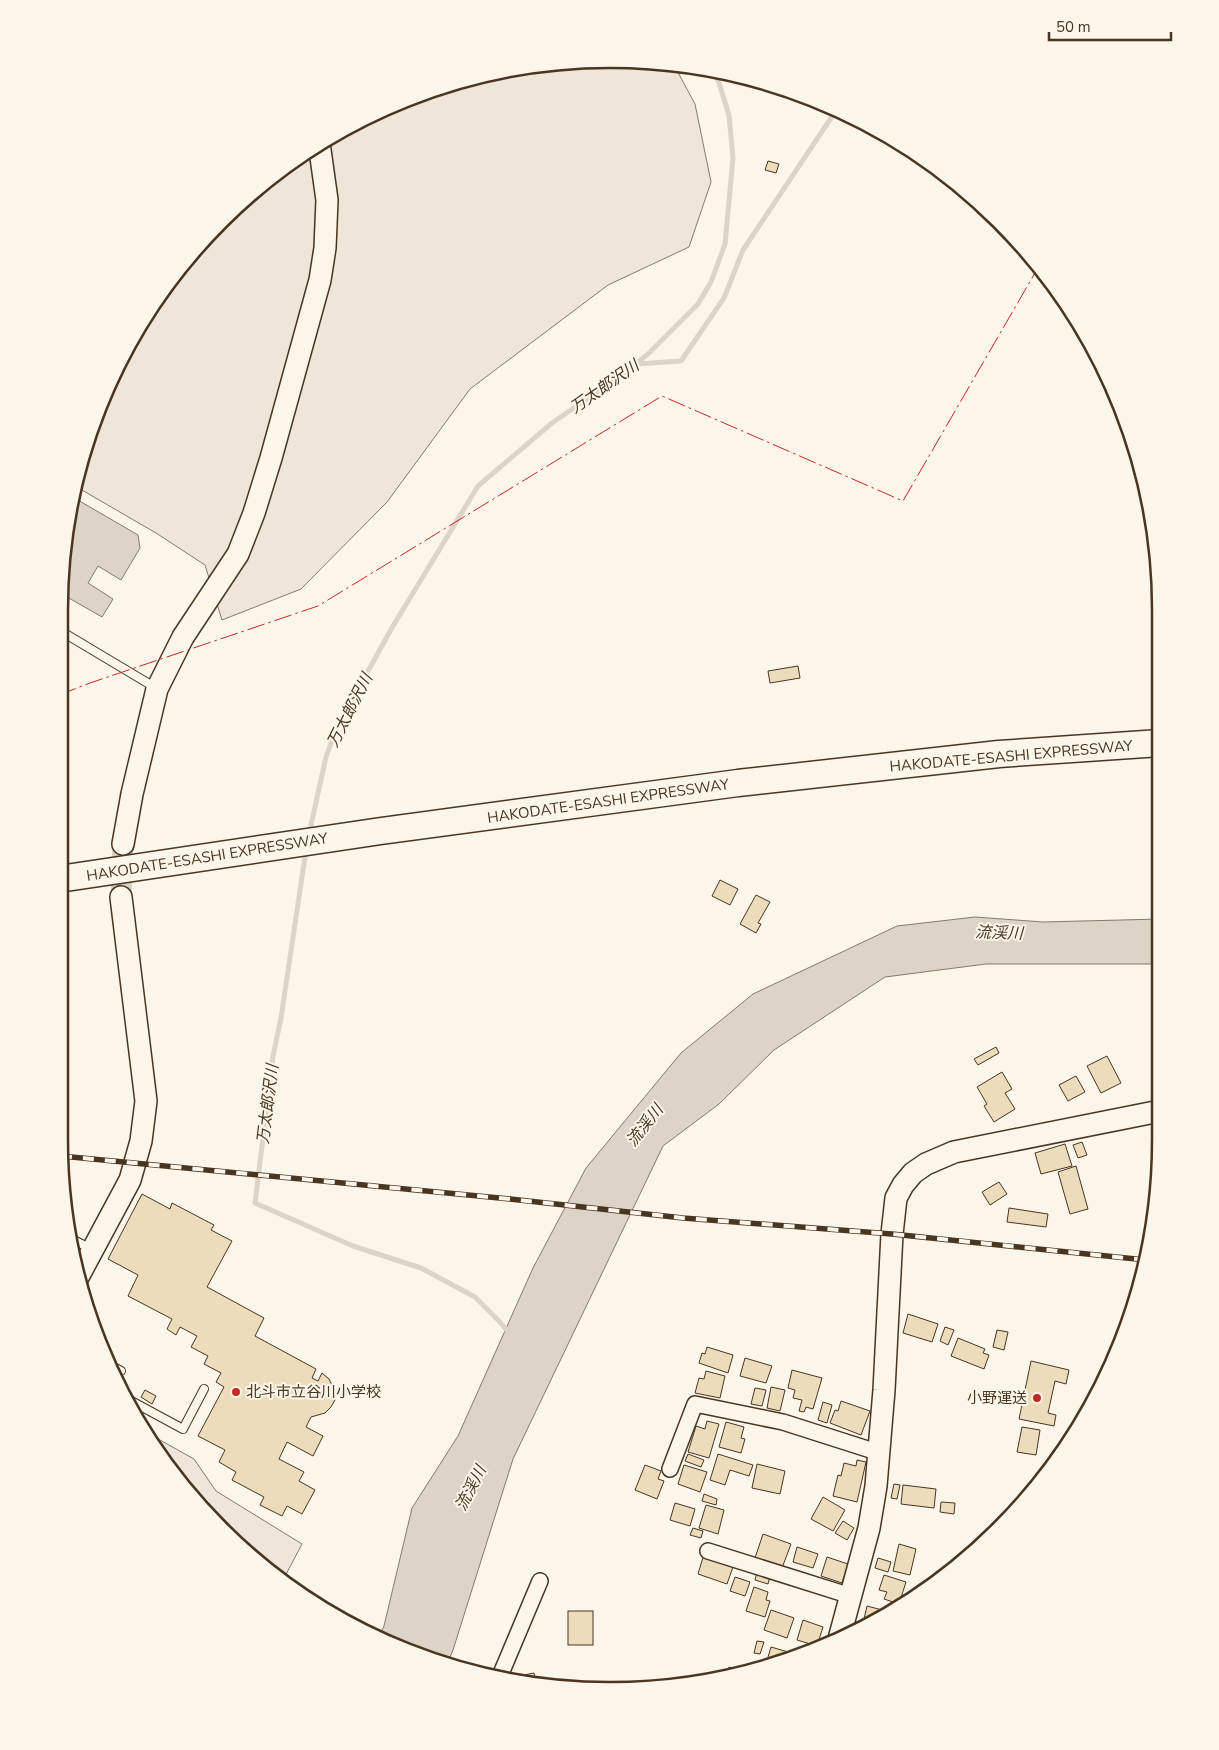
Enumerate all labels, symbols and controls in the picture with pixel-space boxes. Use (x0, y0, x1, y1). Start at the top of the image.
scale bar (1049, 10, 1172, 42)
text: 50 m (1056, 17, 1091, 37)
water label: 万太郎沢川 (565, 354, 645, 419)
water label: 万太郎沢川 (322, 668, 379, 751)
street label: HAKODATE-ESASHI EXPRESSWAY (889, 735, 1134, 777)
street label: HAKODATE-ESASHI EXPRESSWAY (486, 774, 731, 828)
street label: HAKODATE-ESASHI EXPRESSWAY (85, 828, 330, 886)
water label: 流渓川 (975, 921, 1025, 945)
water label: 万太郎沢川 (252, 1061, 284, 1145)
water label: 流渓川 (621, 1098, 669, 1151)
place label: 北斗市立谷川小学校 (246, 1382, 381, 1402)
marker: 北斗市立谷川小学校 (230, 1386, 242, 1398)
place label: 小野運送 (967, 1388, 1027, 1408)
marker: 小野運送 (1031, 1392, 1043, 1404)
water label: 流渓川 (450, 1460, 492, 1515)

